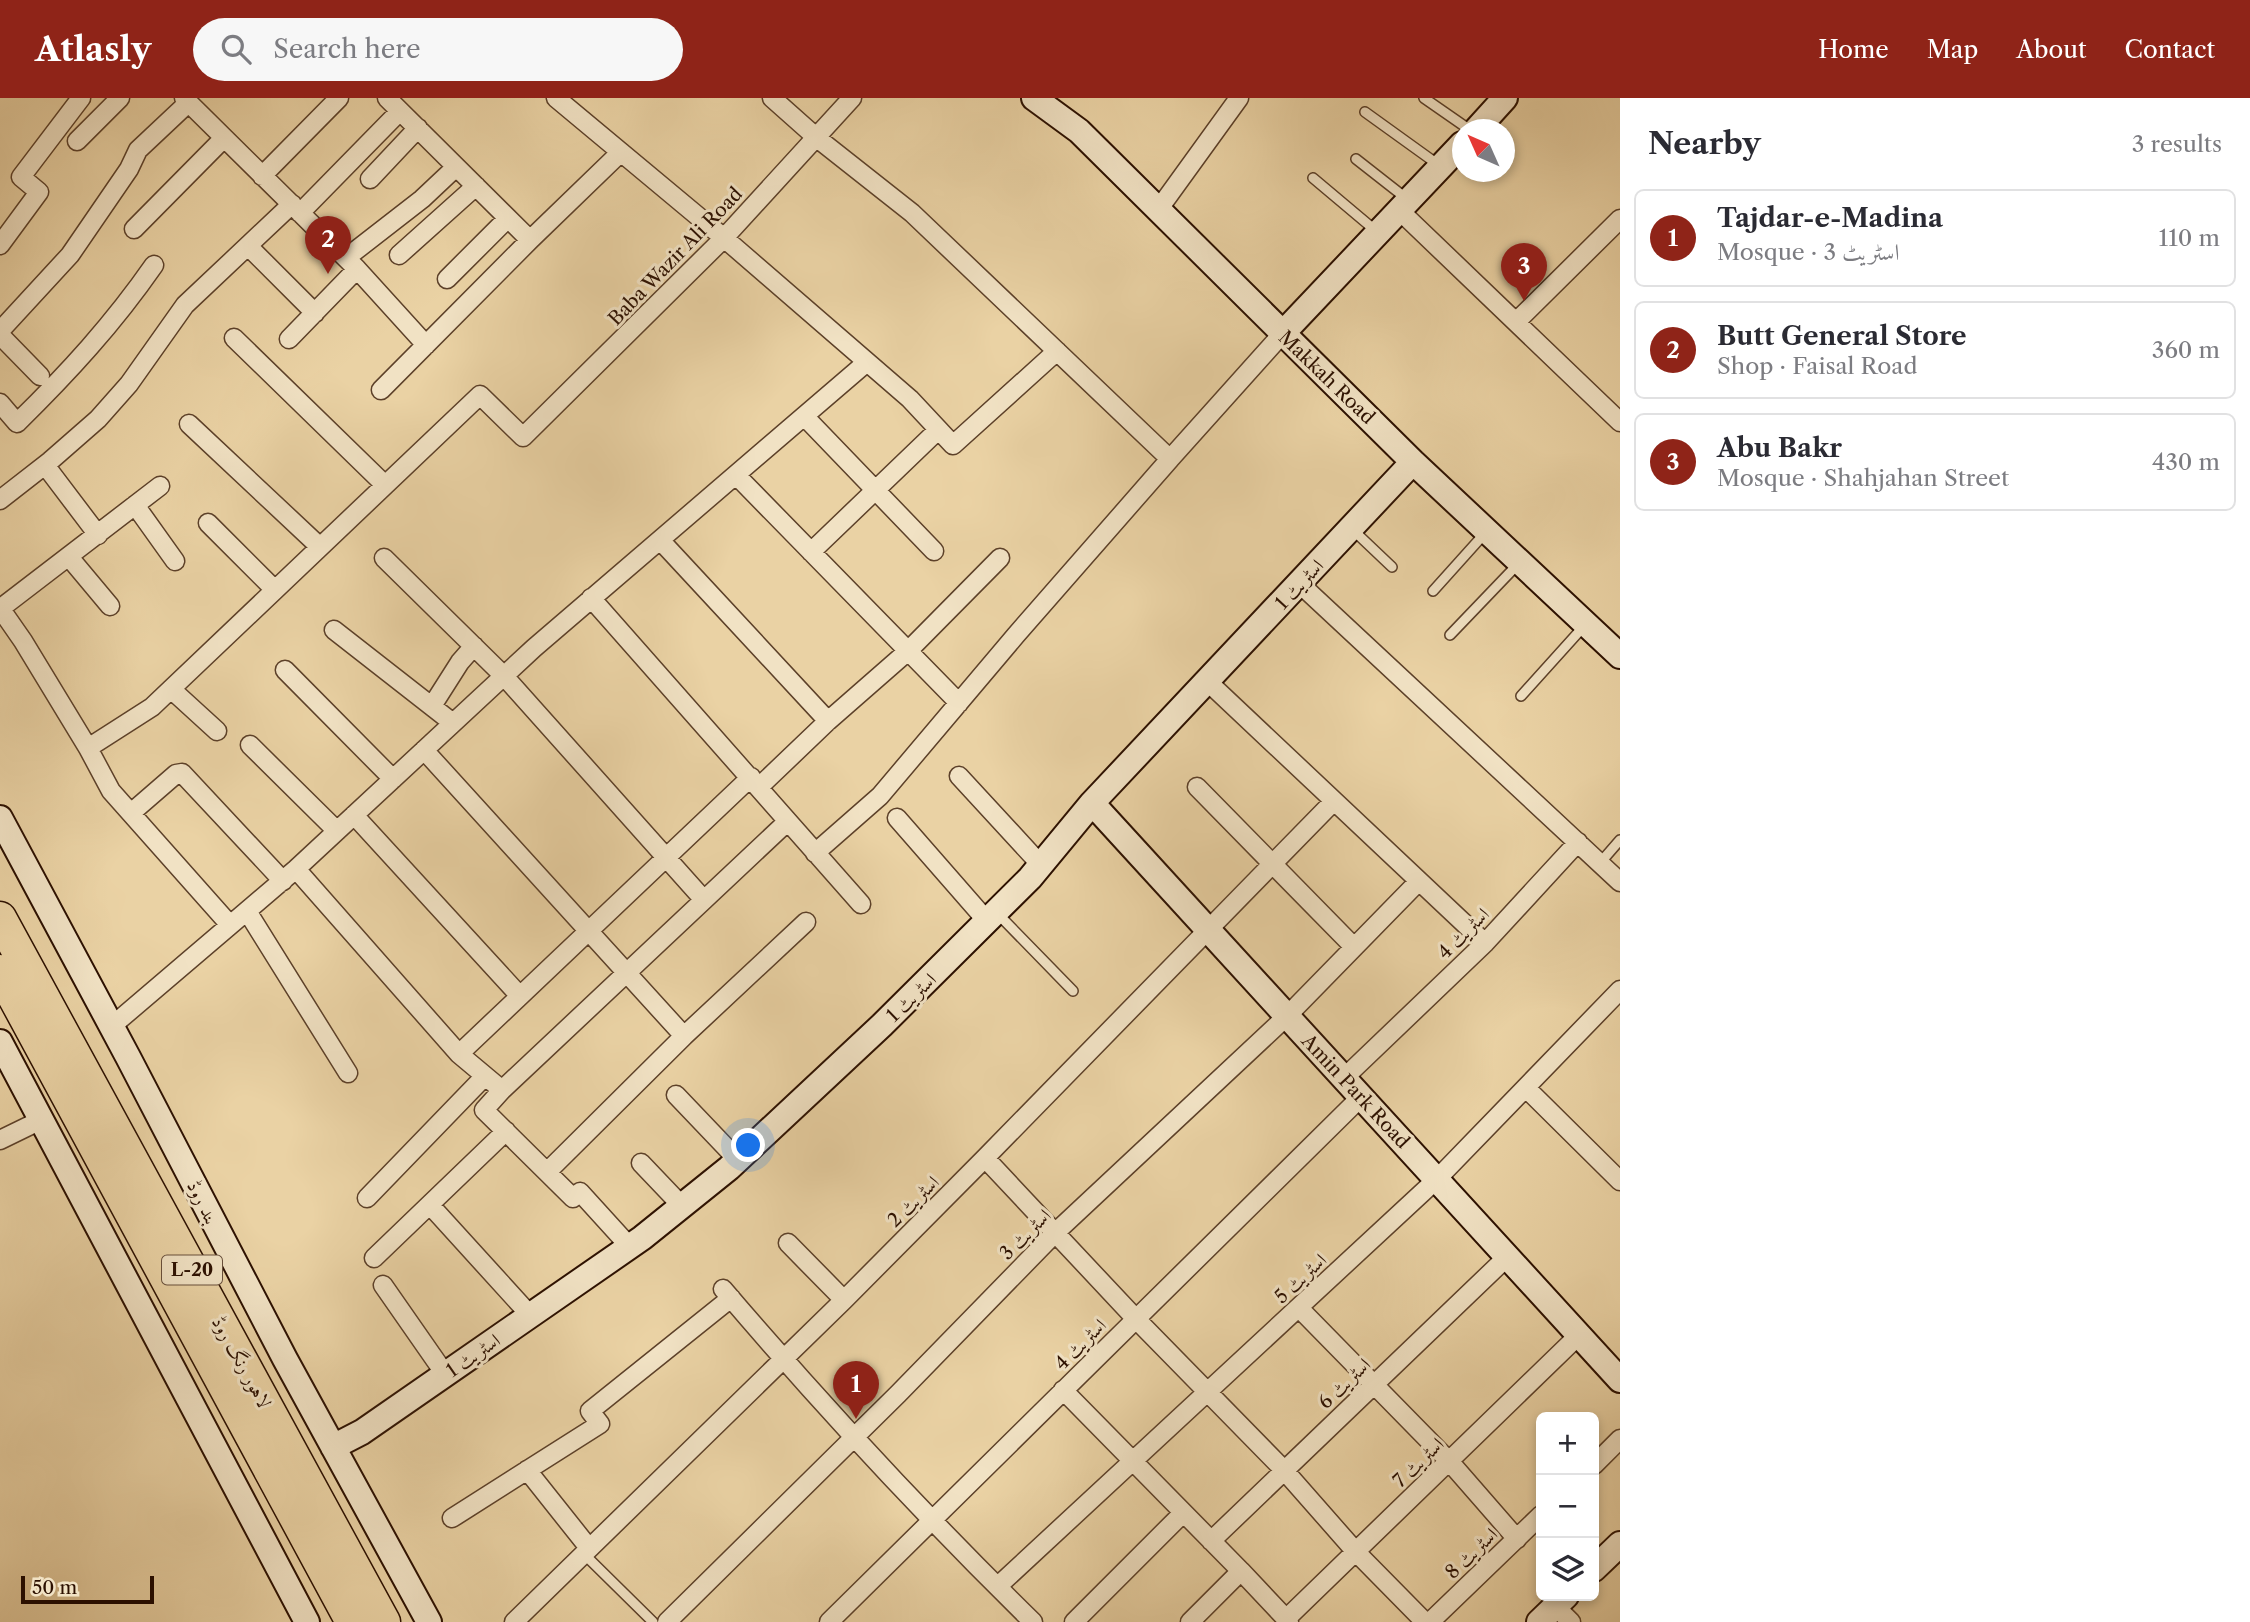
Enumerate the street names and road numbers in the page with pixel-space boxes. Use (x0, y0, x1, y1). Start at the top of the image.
street label: Baba Wazir Ali Road (603, 182, 748, 330)
street label: Makkah Road (1274, 326, 1380, 429)
street label: اسٹریٹ 1 (1270, 554, 1328, 614)
street label: اسٹریٹ 4 (1433, 903, 1494, 964)
street label: اسٹریٹ 1 (882, 968, 941, 1027)
street label: Amin Park Road (1296, 1029, 1415, 1153)
street label: اسٹریٹ 2 (883, 1171, 944, 1232)
street label: بند روڈ (182, 1177, 223, 1228)
street label: اسٹریٹ 3 (995, 1204, 1056, 1265)
street label: اسٹریٹ 5 (1270, 1249, 1331, 1308)
road number: L-20 (162, 1255, 222, 1284)
street label: لاہور رنگ روڈ (206, 1312, 277, 1413)
street label: اسٹریٹ 4 (1050, 1314, 1111, 1375)
street label: اسٹریٹ 1 (442, 1329, 505, 1382)
street label: اسٹریٹ 6 (1314, 1353, 1375, 1414)
street label: اسٹریٹ 7 (1388, 1433, 1449, 1492)
street label: اسٹریٹ 8 (1441, 1523, 1502, 1584)

